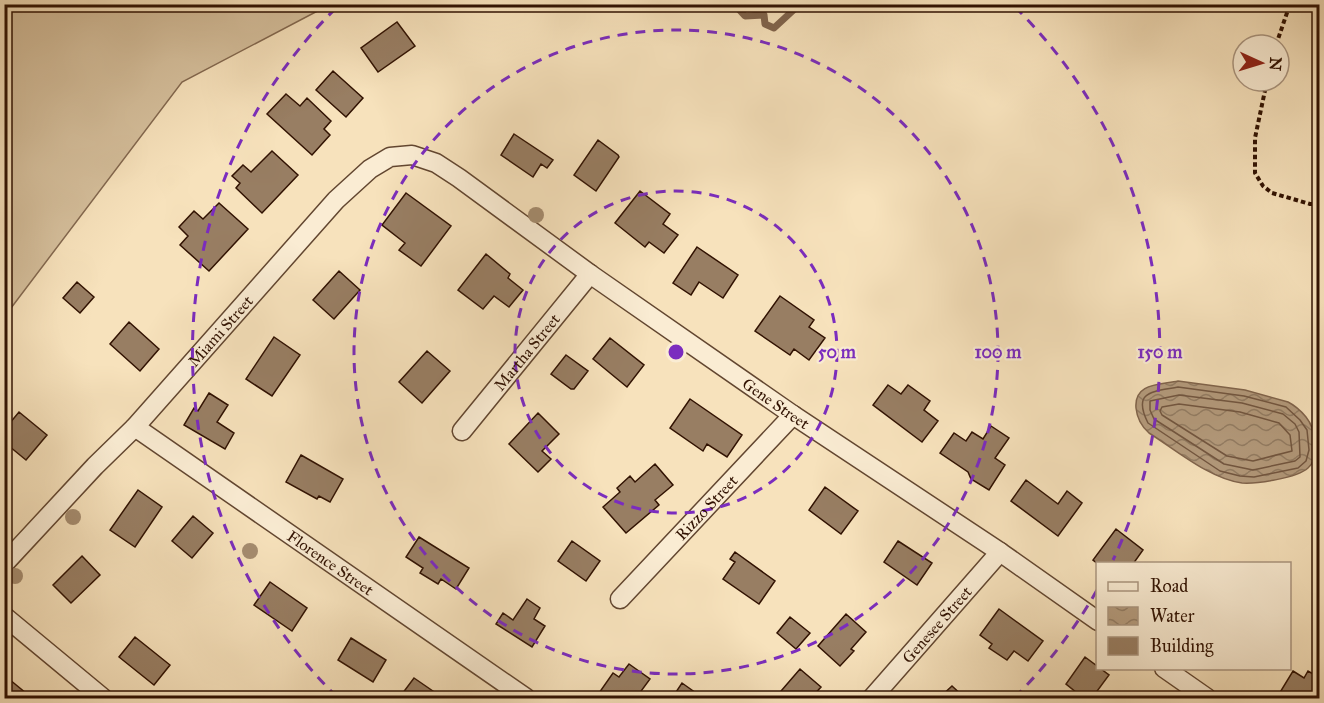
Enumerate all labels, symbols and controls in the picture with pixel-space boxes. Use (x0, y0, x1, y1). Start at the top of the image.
north arrow (1231, 33, 1291, 93)
text: N (1265, 57, 1285, 72)
street label: Miami Street (184, 291, 257, 371)
street label: Martha Street (490, 310, 564, 395)
text: 50 m (818, 341, 857, 363)
text: 100 m (975, 341, 1022, 363)
text: 150 m (1138, 341, 1183, 363)
centre of rings (666, 342, 686, 362)
street label: Gene Street (739, 374, 813, 433)
street label: Rizzo Street (672, 471, 742, 544)
street label: Florence Street (284, 526, 377, 600)
legend (1096, 562, 1291, 670)
text: Road (1150, 575, 1188, 597)
street label: Genesee Street (898, 582, 976, 667)
text: Water (1150, 605, 1195, 627)
text: Building (1150, 635, 1214, 658)

